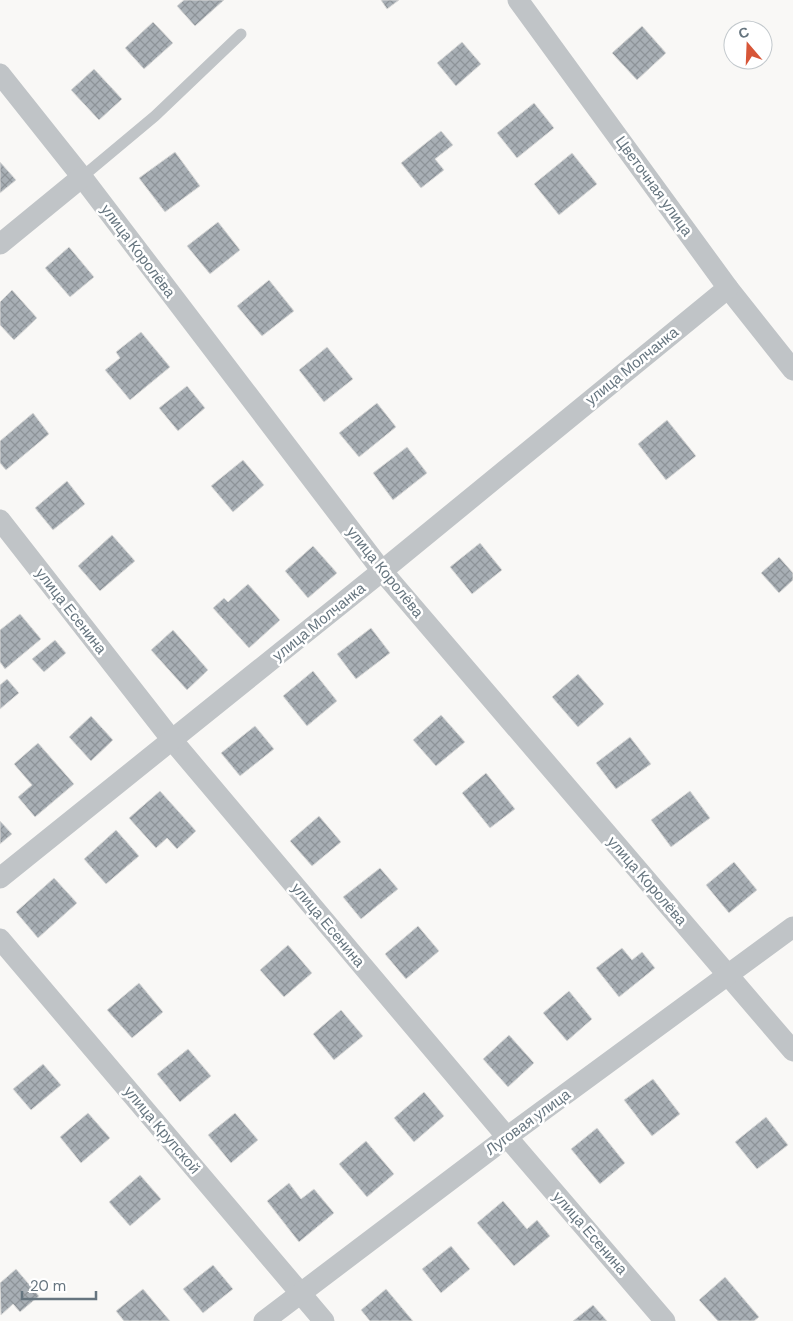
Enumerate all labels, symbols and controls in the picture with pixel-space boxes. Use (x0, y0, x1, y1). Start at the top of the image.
north arrow (723, 20, 773, 70)
text: С (736, 23, 751, 43)
street label: Цветочная улица (611, 132, 698, 241)
street label: улица Королёва (96, 200, 180, 302)
street label: улица Молчанка (581, 322, 683, 410)
street label: улица Королёва (342, 522, 428, 622)
street label: улица Есенина (31, 564, 111, 659)
street label: улица Молчанка (268, 578, 370, 666)
street label: улица Королёва (603, 832, 692, 930)
street label: улица Есенина (287, 879, 370, 972)
street label: улица Крупской (119, 1082, 205, 1178)
street label: Луговая улица (481, 1084, 575, 1160)
street label: улица Есенина (548, 1187, 632, 1279)
scale bar (22, 1268, 96, 1300)
text: 20 m (30, 1276, 66, 1296)

